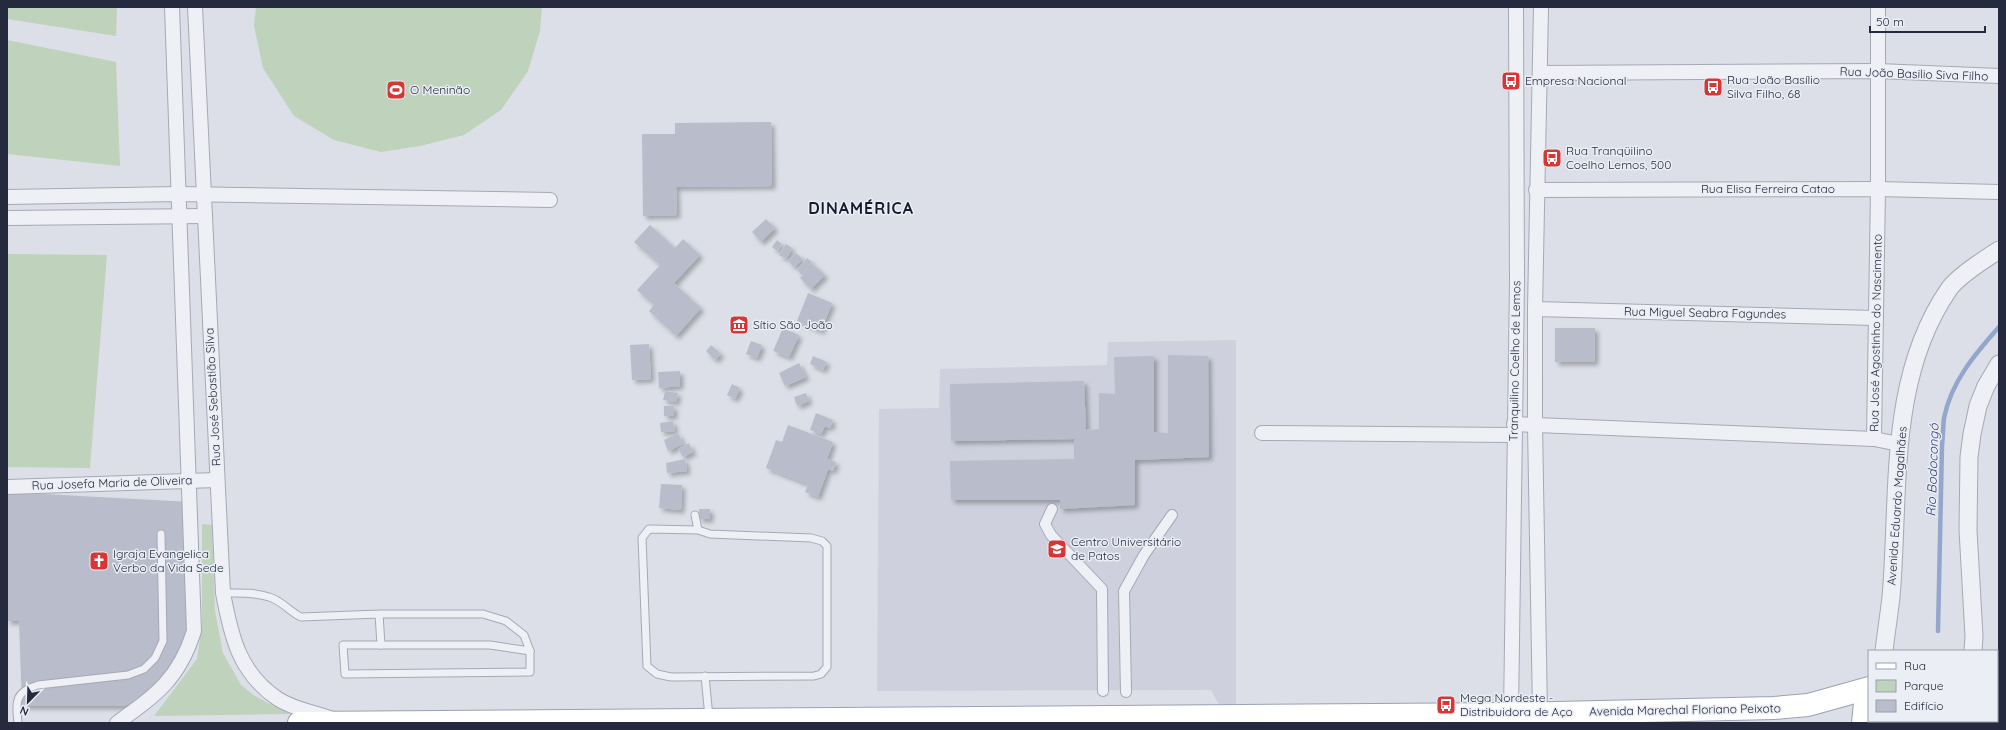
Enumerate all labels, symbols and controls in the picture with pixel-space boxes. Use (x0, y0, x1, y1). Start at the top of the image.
scale bar (1870, 8, 1985, 34)
text: 50 m (1876, 14, 1904, 29)
street label: Rua João Basilio Siva Filho (1839, 63, 1989, 84)
bus stop icon: Empresa Nacional (1500, 70, 1522, 92)
place label: Rua João Basílio Silva Filho, 68 (1727, 72, 1820, 101)
place label: Empresa Nacional (1525, 73, 1626, 88)
bus stop icon: Rua João Basílio Silva Filho, 68 (1702, 76, 1724, 98)
sports icon: O Meninão (385, 79, 407, 101)
place label: O Meninão (410, 82, 470, 97)
place label: Rua Tranqüilino Coelho Lemos, 500 (1566, 143, 1671, 172)
bus stop icon: Rua Tranqüilino Coelho Lemos, 500 (1541, 147, 1563, 169)
street label: Rua Elisa Ferreira Catao (1701, 181, 1835, 196)
district label: DINAMÉRICA (808, 198, 914, 218)
street label: Rua José Agostinho do Nascimento (1866, 234, 1885, 432)
street label: Tranquilino Coelho de Lemos (1506, 280, 1523, 442)
street label: Rua Miguel Seabra Fagundes (1624, 304, 1787, 321)
museum icon: Sítio São João (728, 314, 750, 336)
place label: Sítio São João (753, 317, 833, 332)
street label: Rua José Sebastião Silva (201, 327, 224, 467)
water label: Rio Bodocongó (1922, 422, 1942, 517)
street label: Avenida Eduardo Magalhães (1883, 426, 1910, 586)
street label: Rua Josefa Maria de Oliveira (31, 472, 193, 493)
place label: Centro Universitário de Patos (1071, 534, 1181, 563)
school or university icon: Centro Universitário de Patos (1046, 538, 1068, 560)
place label: Igraja Evangelica Verbo da Vida Sede (113, 546, 224, 575)
church icon: Igraja Evangelica Verbo da Vida Sede (88, 550, 110, 572)
legend (1868, 650, 1998, 722)
text: Rua (1904, 658, 1926, 673)
text: Parque (1904, 678, 1944, 693)
north arrow (8, 682, 48, 722)
place label: Mega Nordeste - Distribuidora de Aço (1460, 690, 1573, 719)
bus stop icon: Mega Nordeste - Distribuidora de Aço (1435, 694, 1457, 716)
text: Edifício (1904, 698, 1944, 713)
street label: Avenida Marechal Floriano Peixoto (1589, 700, 1781, 719)
text: N (18, 703, 31, 719)

